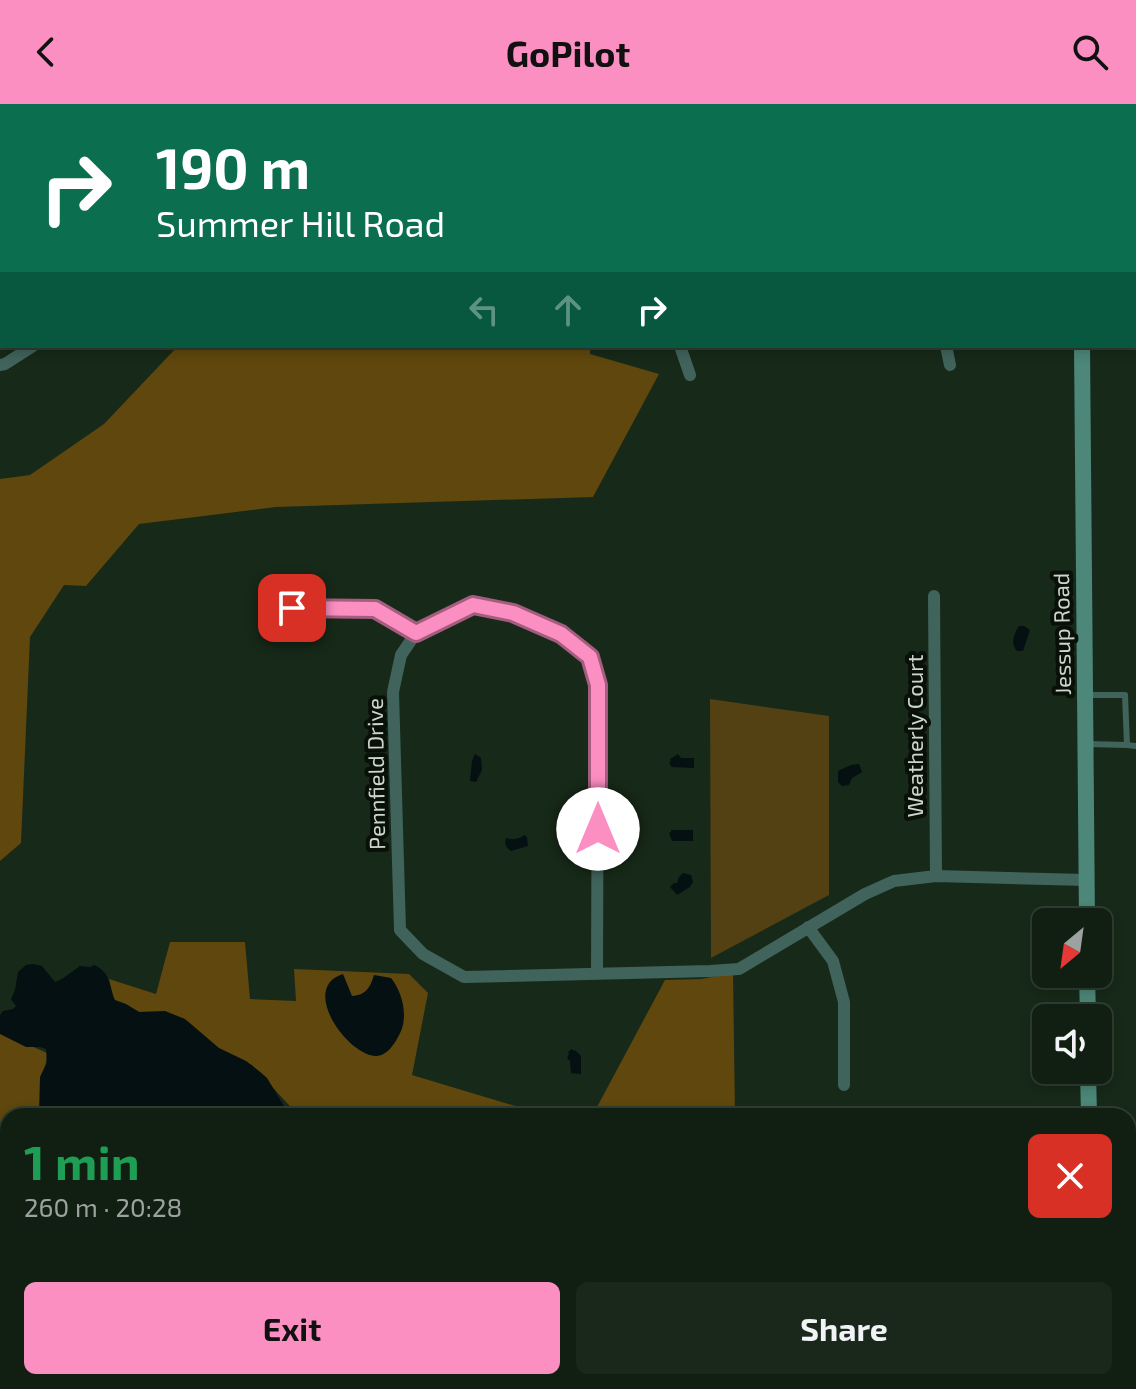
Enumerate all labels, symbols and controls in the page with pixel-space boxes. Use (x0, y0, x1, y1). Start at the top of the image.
icon: back (24, 30, 68, 74)
icon: search (1068, 30, 1112, 74)
text: GoPilot (506, 31, 630, 74)
text: 190 m (156, 133, 310, 200)
icon: right (24, 136, 128, 240)
text: Summer Hill Road (156, 201, 445, 244)
icon: left (462, 288, 506, 332)
icon: ahead (546, 288, 590, 332)
icon: right (630, 288, 674, 332)
street label: Jessup Road (1047, 573, 1075, 696)
pin (258, 574, 326, 642)
icon: arrive (270, 586, 314, 630)
street label: Weatherly Court (901, 654, 927, 818)
street label: Pennfield Drive (361, 698, 389, 850)
position arrow (556, 787, 640, 871)
north arrow (1032, 908, 1112, 988)
map controls (1032, 908, 1112, 1084)
button: sound (1032, 1004, 1112, 1084)
text: 1 min (24, 1132, 140, 1190)
button: close (1028, 1134, 1112, 1218)
text: 260 m · 20:28 (24, 1191, 182, 1222)
button: Exit (24, 1282, 560, 1374)
button: Share (576, 1282, 1112, 1374)

